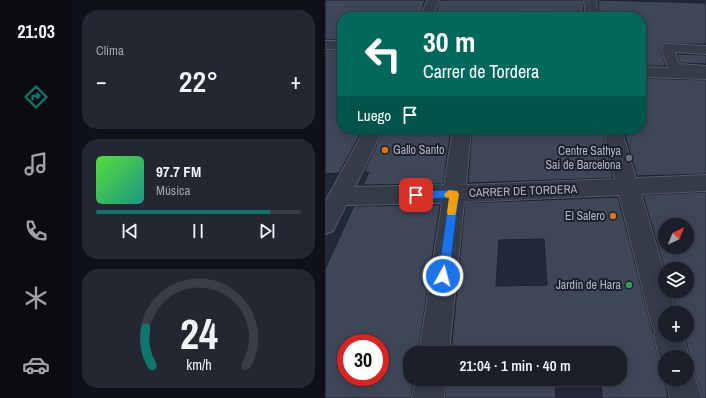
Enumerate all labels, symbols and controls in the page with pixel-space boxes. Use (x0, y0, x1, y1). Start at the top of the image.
text: 21:03 (17, 19, 55, 44)
text: 30 m (423, 23, 475, 61)
icon: left (357, 28, 409, 80)
text: Clima (96, 42, 124, 59)
text: Carrer de Tordera (423, 59, 539, 84)
text: 22° (179, 61, 218, 101)
text: − (96, 66, 107, 96)
text: + (290, 66, 301, 96)
icon: directions (22, 83, 50, 111)
icon: arrive (399, 104, 421, 126)
text: Luego (357, 105, 391, 126)
place label: Gallo Santo (393, 142, 444, 158)
place label: Centre Sathya Sai de Barcelona (546, 143, 622, 173)
marker: Gallo Santo (380, 145, 390, 155)
icon: music (22, 150, 50, 178)
marker: Centre Sathya Sai de Barcelona (624, 153, 634, 163)
text: 97.7 FM (156, 161, 201, 182)
pin (399, 178, 433, 212)
street label: CARRER DE TORDERA (469, 181, 578, 201)
text: Música (156, 182, 190, 199)
icon: arrive (405, 184, 427, 206)
place label: El Salero (565, 208, 605, 224)
marker: El Salero (608, 211, 618, 221)
icon: phone (22, 217, 50, 245)
north arrow (658, 218, 694, 254)
map controls (658, 218, 694, 386)
icon: previous (119, 220, 141, 242)
icon: pause (187, 220, 209, 242)
icon: next (256, 220, 278, 242)
position arrow (422, 255, 464, 297)
button: layers (658, 262, 694, 298)
place label: Jardín de Hara (556, 277, 622, 293)
marker: Jardín de Hara (624, 280, 634, 290)
icon: climate (22, 284, 50, 312)
text: 24 (180, 306, 217, 362)
button: + (658, 306, 694, 342)
speed limit sign: 30 (337, 334, 389, 386)
button: − (658, 350, 694, 386)
icon: car (22, 351, 50, 379)
text: km/h (186, 355, 211, 374)
text: 21:04 · 1 min · 40 m (459, 355, 571, 376)

